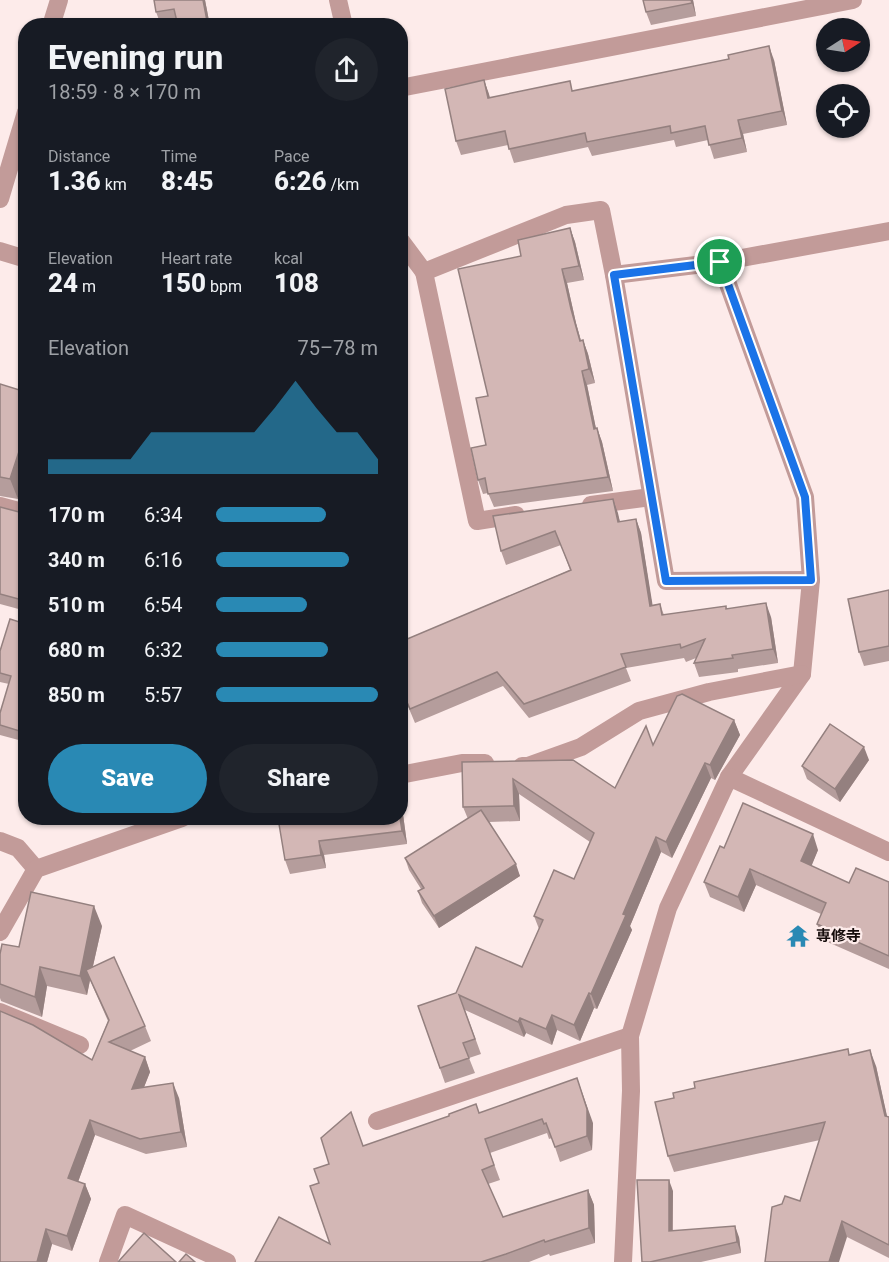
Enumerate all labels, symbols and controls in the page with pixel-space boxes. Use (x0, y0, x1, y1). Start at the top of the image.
north arrow (816, 18, 870, 72)
map controls (816, 18, 870, 138)
text: Evening run (48, 38, 223, 77)
button: share (315, 38, 378, 101)
text: 18:59 · 8 × 170 m (48, 80, 201, 104)
button: locate (816, 84, 870, 138)
text: Distance (48, 147, 110, 166)
text: Time (161, 147, 197, 166)
text: Pace (274, 147, 310, 166)
text: 1.36 (48, 166, 101, 196)
text: 8:45 (161, 166, 214, 196)
text: 6:26 (274, 166, 327, 196)
text: km (101, 175, 127, 194)
text: /km (327, 175, 359, 194)
pin (694, 236, 745, 287)
icon: arrive (703, 245, 736, 278)
text: Elevation (48, 249, 113, 268)
text: Heart rate (161, 249, 232, 268)
text: kcal (274, 249, 303, 268)
text: 24 (48, 268, 78, 298)
text: 150 (161, 268, 206, 298)
text: 108 (274, 268, 319, 298)
text: m (78, 277, 96, 296)
text: bpm (206, 277, 242, 296)
text: Elevation (48, 336, 129, 360)
text: 75–78 m (297, 336, 378, 360)
text: 170 m (48, 503, 105, 527)
text: 6:34 (144, 503, 183, 527)
text: 340 m (48, 548, 105, 572)
text: 6:16 (144, 548, 183, 572)
text: 510 m (48, 593, 105, 617)
text: 6:54 (144, 593, 183, 617)
text: 680 m (48, 638, 105, 662)
text: 6:32 (144, 638, 183, 662)
text: 850 m (48, 683, 105, 707)
text: 5:57 (144, 683, 183, 707)
button: Save (48, 744, 207, 813)
button: Share (219, 744, 378, 813)
temple icon: 専修寺 (785, 923, 811, 949)
place label: 専修寺 (816, 927, 861, 945)

